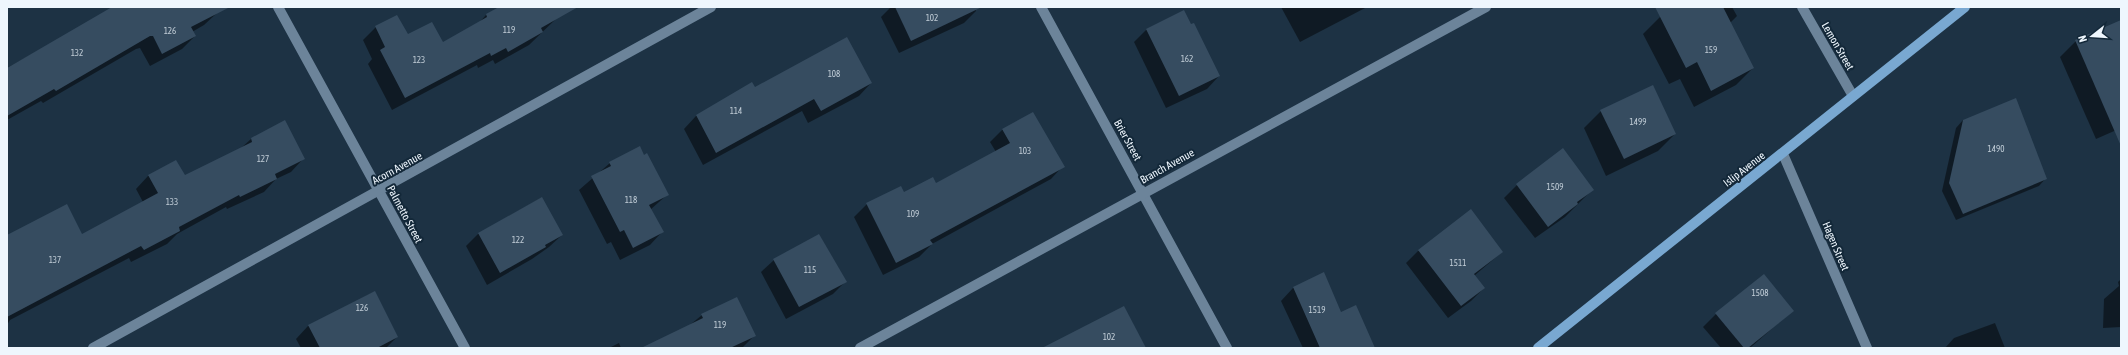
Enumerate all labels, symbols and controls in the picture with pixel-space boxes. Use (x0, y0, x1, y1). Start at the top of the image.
house number: 102 (926, 13, 938, 23)
north arrow (2072, 16, 2112, 56)
street label: Lemon Street (1819, 20, 1857, 72)
house number: 119 (503, 25, 515, 35)
house number: 126 (164, 26, 176, 36)
text: N (2076, 34, 2089, 44)
house number: 159 (1705, 45, 1717, 55)
house number: 132 (71, 48, 83, 58)
house number: 162 (1181, 54, 1193, 64)
house number: 123 (413, 55, 425, 65)
house number: 108 (828, 69, 840, 79)
house number: 114 (730, 106, 742, 116)
street label: Brier Street (1112, 117, 1144, 163)
house number: 1499 (1630, 117, 1646, 127)
house number: 1490 (1988, 144, 2004, 154)
house number: 103 (1019, 146, 1031, 156)
street label: Branch Avenue (1138, 146, 1196, 186)
street label: Acorn Avenue (370, 149, 424, 187)
street label: Islip Avenue (1721, 149, 1767, 189)
house number: 127 (257, 154, 269, 164)
house number: 1509 (1547, 182, 1563, 192)
street label: Palmetto Street (385, 183, 425, 245)
house number: 118 (625, 195, 637, 205)
house number: 133 (166, 197, 178, 207)
house number: 109 (907, 209, 919, 219)
street label: Hagen Street (1820, 220, 1852, 272)
house number: 122 (512, 235, 524, 245)
house number: 137 (49, 255, 61, 265)
house number: 1511 (1450, 258, 1466, 268)
house number: 115 (804, 265, 816, 275)
house number: 1508 (1752, 288, 1768, 298)
house number: 126 (356, 303, 368, 313)
house number: 1519 (1309, 305, 1325, 315)
house number: 119 (714, 320, 726, 330)
house number: 102 (1103, 332, 1115, 342)

